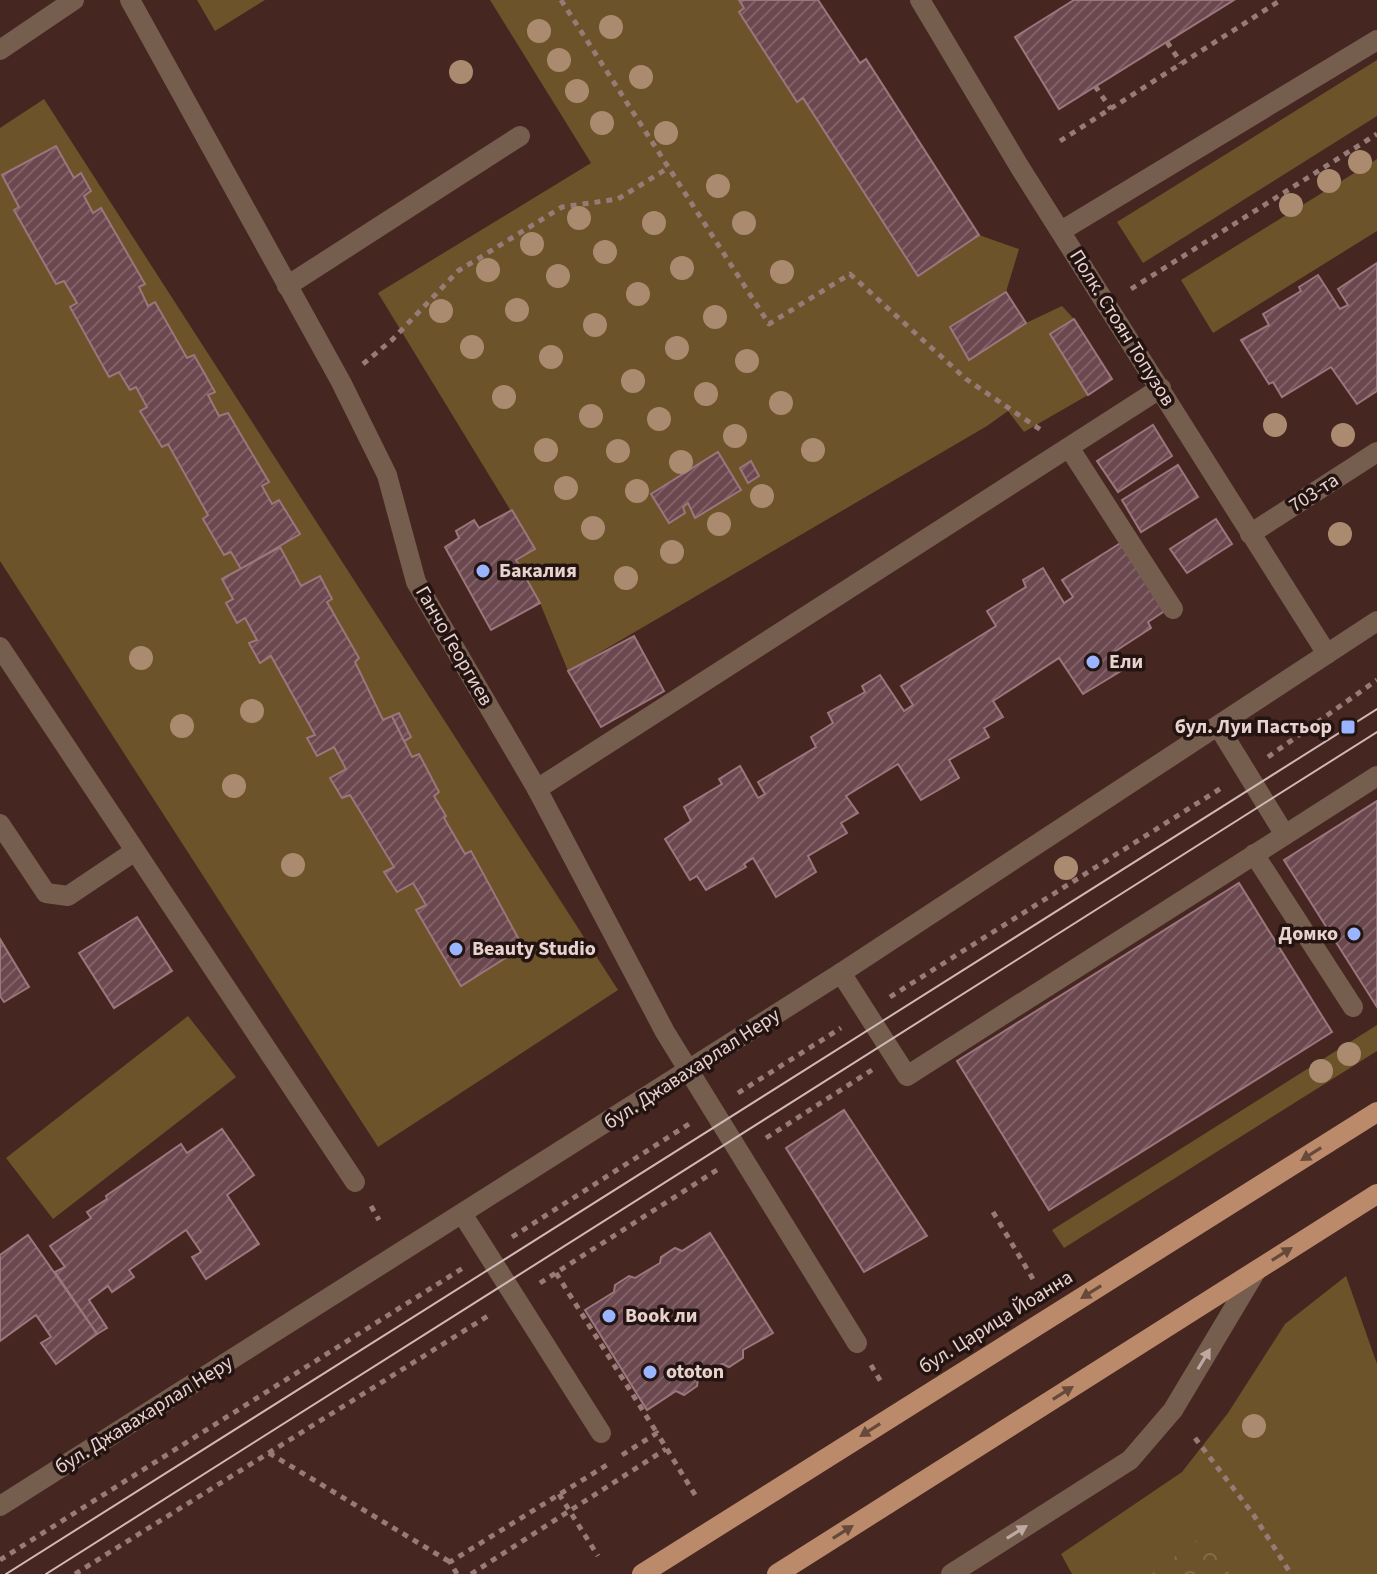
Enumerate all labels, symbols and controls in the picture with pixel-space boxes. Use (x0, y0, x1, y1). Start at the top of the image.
street label: Полк. Стоян Топузов (1062, 244, 1182, 412)
street label: 703-та (1284, 466, 1344, 520)
place label: Бакалия (499, 557, 577, 585)
marker: Бакалия (474, 562, 492, 580)
street label: Ганчо Георгиев (408, 581, 500, 711)
place label: Ели (1109, 648, 1143, 676)
marker: Ели (1084, 653, 1102, 671)
place label: бул. Луи Пастьор (1175, 713, 1332, 741)
marker: бул. Луи Пастьор (1339, 718, 1357, 736)
place label: Домко (1278, 920, 1338, 948)
marker: Домко (1345, 925, 1363, 943)
place label: Beauty Studio (472, 935, 596, 963)
marker: Beauty Studio (447, 940, 465, 958)
street label: бул. Джавахарлал Неру (599, 1001, 786, 1136)
one-way arrow (1300, 1146, 1322, 1160)
one-way arrow (1272, 1247, 1293, 1262)
street label: бул. Царица Йоанна (914, 1263, 1078, 1381)
one-way arrow (1080, 1284, 1101, 1299)
place label: Book ли (625, 1302, 697, 1330)
marker: Book ли (600, 1307, 618, 1325)
one-way arrow (1196, 1348, 1210, 1370)
street label: бул. Джавахарлал Неру (50, 1349, 239, 1481)
place label: ototon (666, 1358, 724, 1386)
marker: ototon (641, 1363, 659, 1381)
one-way arrow (1052, 1387, 1074, 1401)
one-way arrow (859, 1422, 881, 1436)
one-way arrow (1006, 1525, 1027, 1540)
one-way arrow (832, 1526, 854, 1540)

